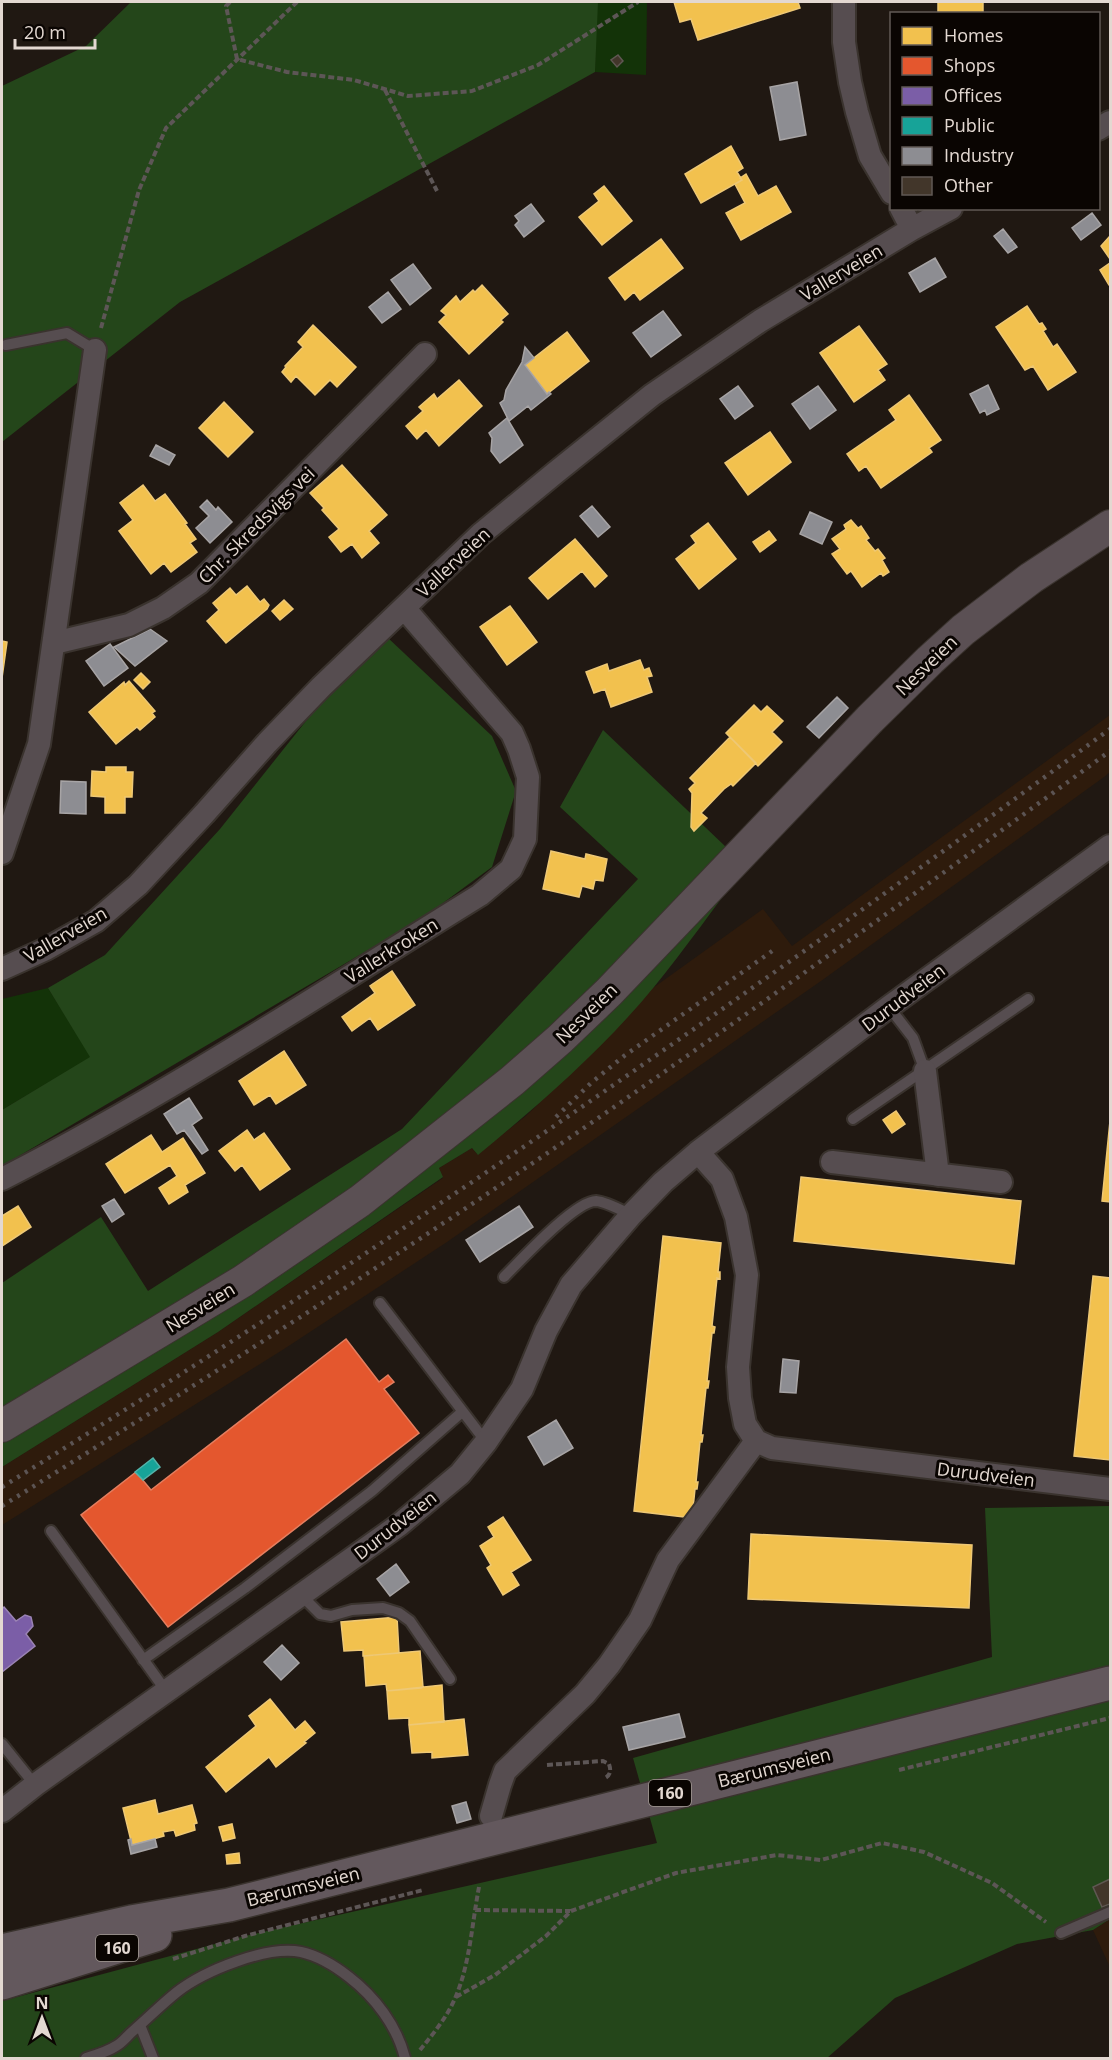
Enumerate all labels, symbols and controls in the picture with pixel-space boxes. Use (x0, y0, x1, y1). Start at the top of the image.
scale bar (15, 12, 94, 50)
legend (890, 12, 1100, 210)
text: 20 m (24, 20, 66, 44)
text: Homes (944, 23, 1003, 47)
text: Shops (944, 53, 995, 77)
text: Offices (944, 83, 1002, 107)
text: Public (944, 113, 995, 137)
text: Industry (944, 143, 1014, 167)
text: Other (944, 173, 994, 197)
street label: Vallerveien (795, 238, 887, 306)
street label: Chr. Skredsvigs vei (192, 461, 320, 589)
street label: Vallerveien (411, 522, 495, 602)
street label: Nesveien (890, 630, 962, 700)
street label: Vallerveien (19, 901, 111, 967)
street label: Vallerkroken (340, 912, 442, 988)
street label: Durudveien (857, 958, 949, 1036)
street label: Nesveien (550, 978, 622, 1048)
street label: Nesveien (161, 1276, 239, 1338)
street label: Durudveien (936, 1456, 1036, 1492)
street label: Durudveien (349, 1485, 441, 1565)
street label: Bærumsveien (715, 1741, 833, 1793)
road number: 160 (649, 1780, 691, 1806)
street label: Bærumsveien (244, 1860, 362, 1912)
road number: 160 (96, 1935, 138, 1961)
north arrow (12, 1988, 72, 2048)
text: N (35, 1992, 49, 2014)

